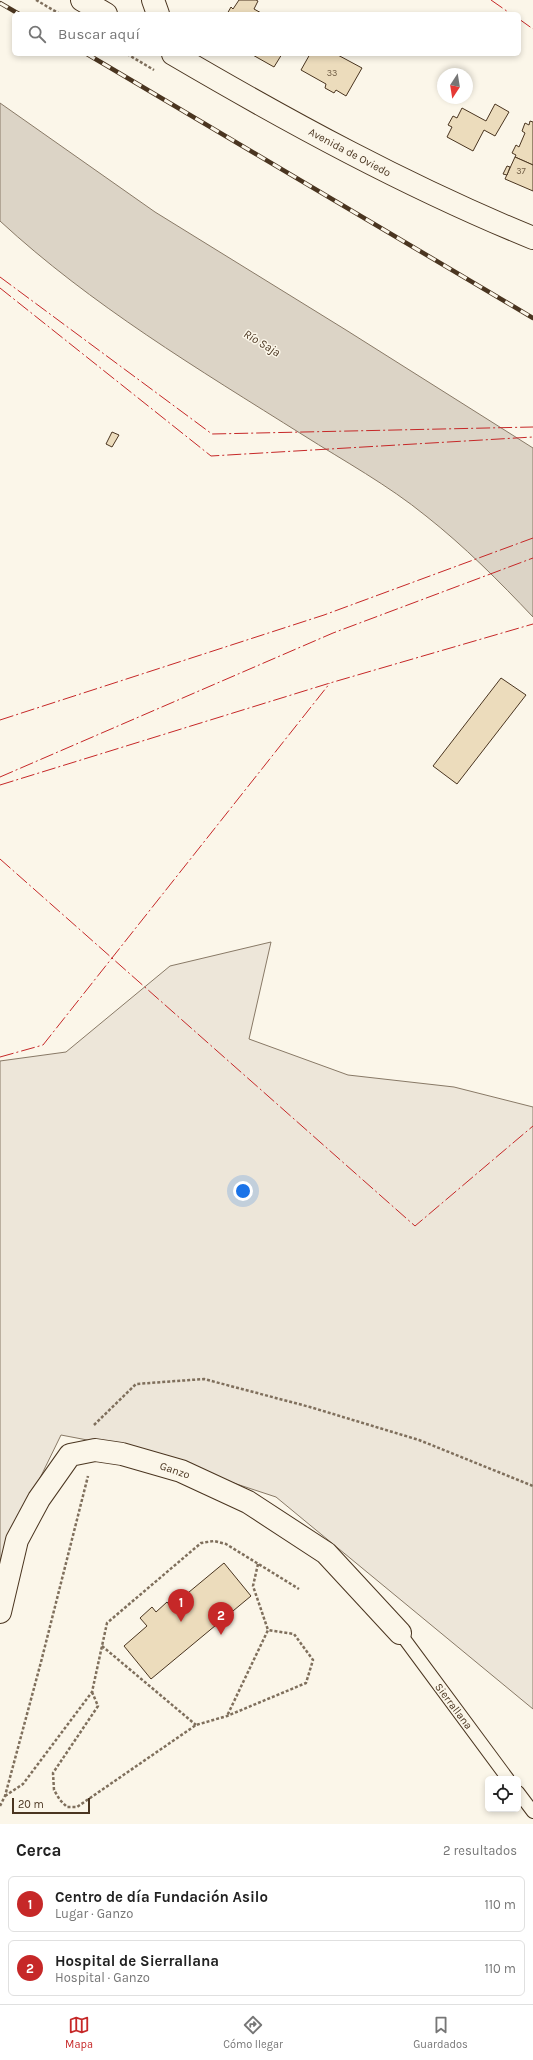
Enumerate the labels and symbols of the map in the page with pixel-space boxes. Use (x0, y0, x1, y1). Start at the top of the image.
house number: 33 (327, 68, 337, 78)
north arrow (437, 68, 473, 104)
street label: Avenida de Oviedo (306, 125, 393, 180)
house number: 37 (516, 166, 527, 176)
water label: Río Saja (241, 327, 283, 359)
your location (233, 1181, 253, 1201)
street label: Ganzo (158, 1459, 192, 1482)
pin: 1 (168, 1589, 194, 1622)
pin: 2 (208, 1602, 234, 1635)
street label: Sierrallana (432, 1681, 475, 1732)
scale bar (12, 1796, 90, 1815)

